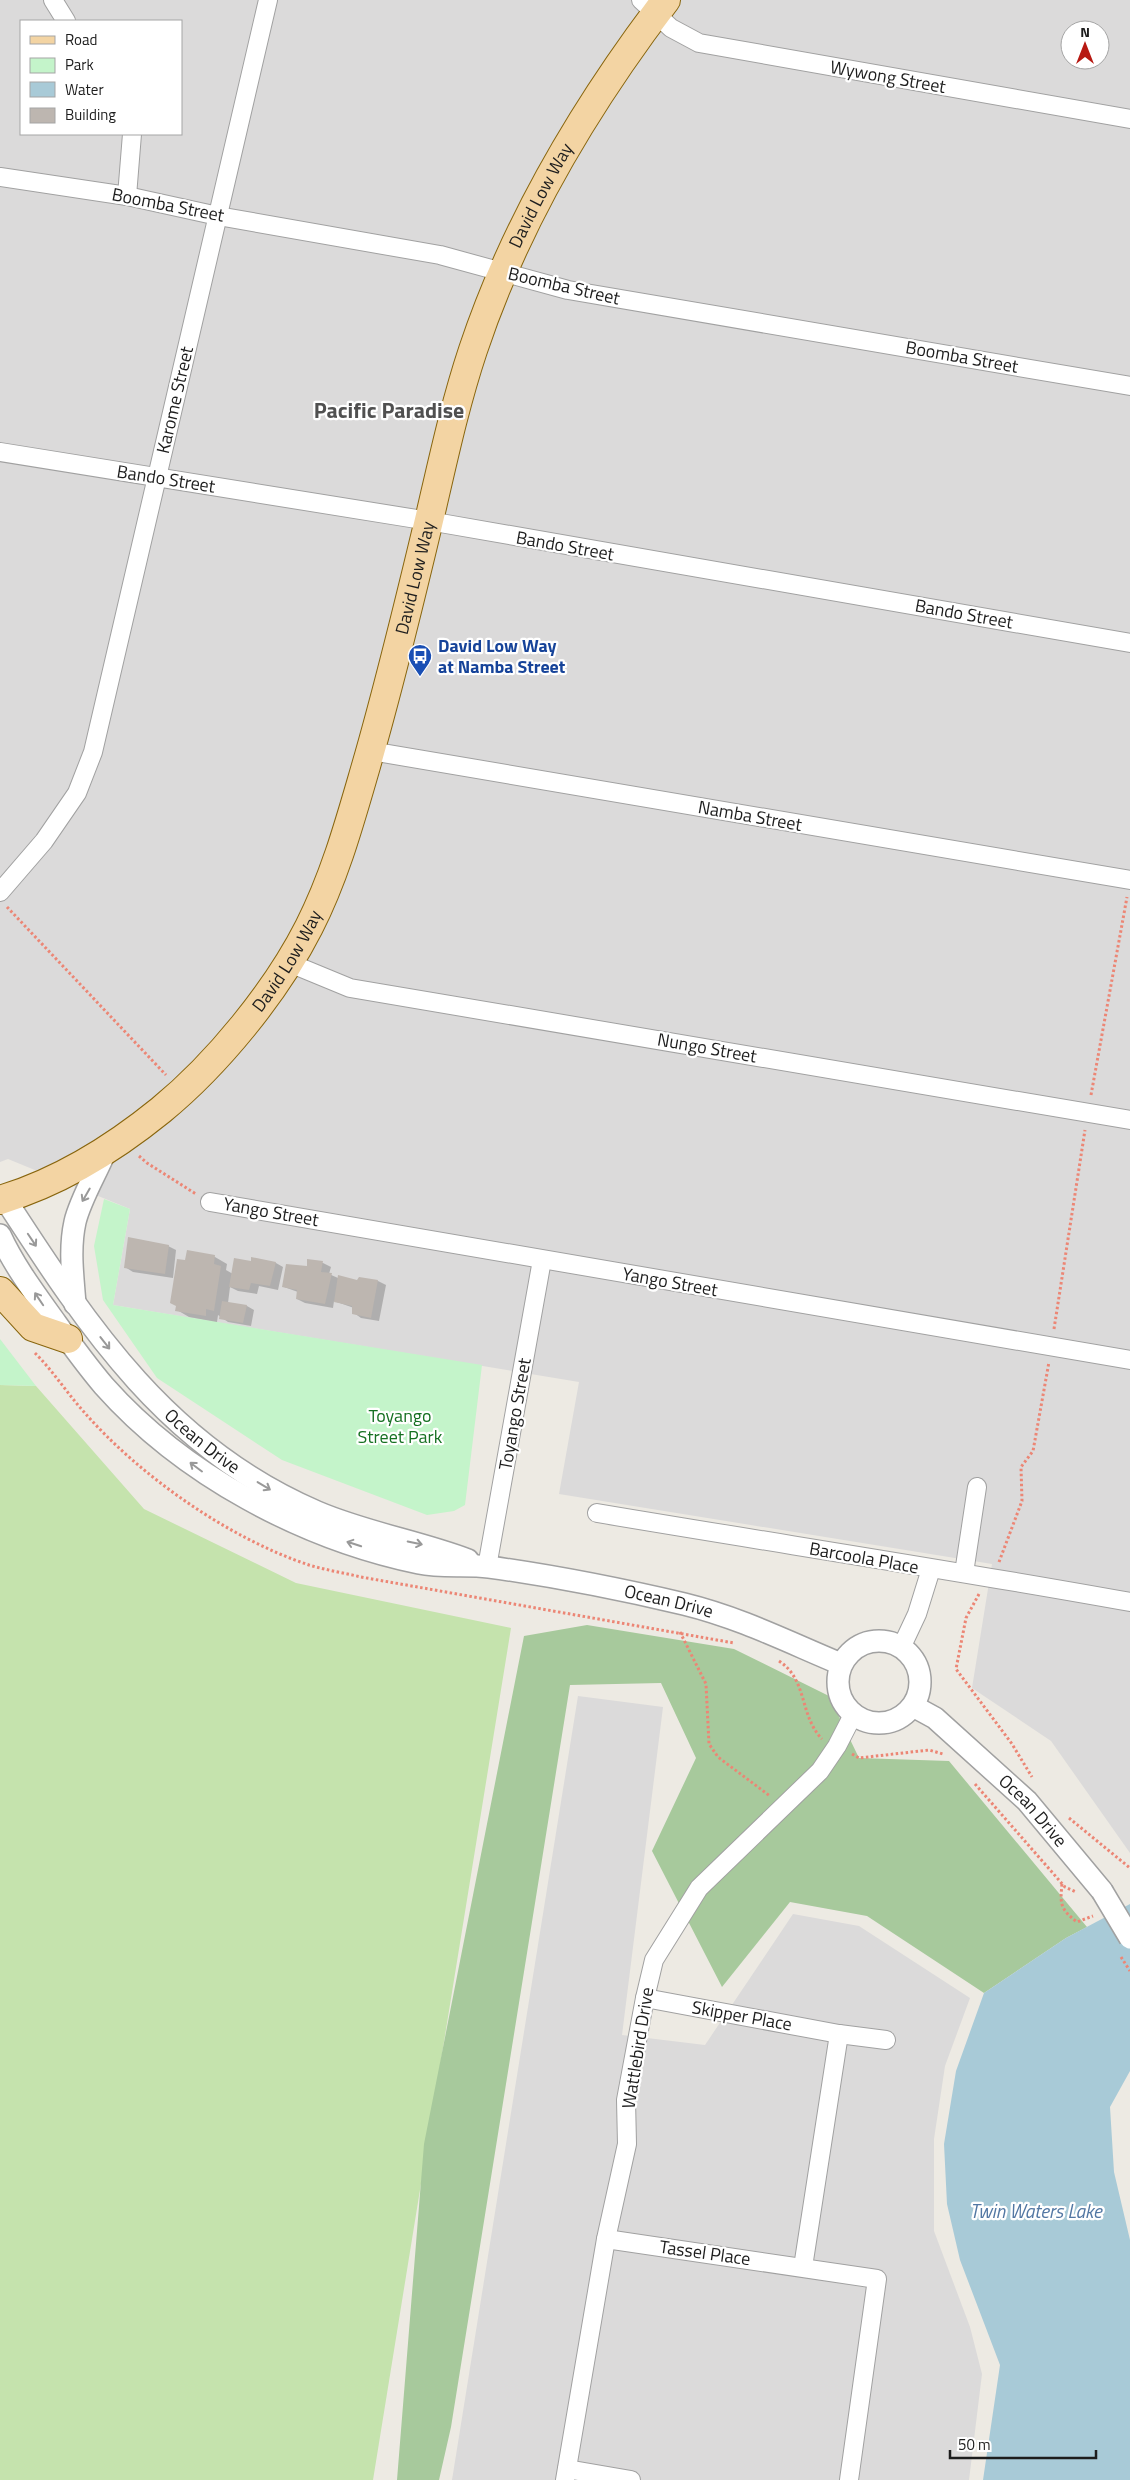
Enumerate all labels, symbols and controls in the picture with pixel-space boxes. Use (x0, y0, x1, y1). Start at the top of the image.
legend (20, 20, 182, 135)
north arrow (1060, 20, 1110, 70)
text: N (1080, 21, 1090, 42)
text: Road (65, 28, 97, 51)
text: Park (65, 53, 94, 76)
street label: Wywong Street (828, 53, 949, 100)
text: Water (65, 78, 104, 101)
text: Building (65, 103, 116, 126)
street label: David Low Way (502, 137, 580, 252)
street label: Boomba Street (110, 180, 227, 229)
street label: Boomba Street (506, 260, 623, 312)
street label: Boomba Street (904, 333, 1021, 380)
street label: Karome Street (149, 343, 200, 456)
district label: Pacific Paradise (314, 393, 464, 427)
street label: Bando Street (115, 457, 218, 500)
street label: David Low Way (388, 518, 441, 637)
street label: Bando Street (514, 524, 617, 568)
street label: Bando Street (913, 592, 1016, 636)
place label: David Low Way at Namba Street (438, 632, 566, 680)
bus stop icon: David Low Way at Namba Street (407, 643, 433, 677)
street label: Namba Street (696, 793, 805, 838)
street label: David Low Way (245, 905, 329, 1017)
street label: Nungo Street (655, 1025, 760, 1070)
one-way arrow (80, 1187, 90, 1201)
street label: Yango Street (221, 1190, 322, 1233)
one-way arrow (27, 1232, 37, 1246)
street label: Yango Street (620, 1260, 721, 1303)
one-way arrow (34, 1292, 44, 1306)
one-way arrow (100, 1336, 111, 1349)
street label: Toyango Street (491, 1355, 538, 1472)
street label: Ocean Drive (159, 1402, 246, 1480)
park label: Toyango Street Park (358, 1402, 443, 1450)
one-way arrow (189, 1462, 203, 1472)
one-way arrow (256, 1481, 270, 1491)
street label: Barcoola Place (807, 1535, 921, 1580)
one-way arrow (346, 1539, 362, 1549)
one-way arrow (406, 1539, 422, 1549)
street label: Ocean Drive (622, 1577, 717, 1624)
street label: Ocean Drive (993, 1768, 1074, 1853)
street label: Wattlebird Drive (615, 1985, 660, 2111)
street label: Skipper Place (690, 1993, 794, 2038)
water label: Twin Waters Lake (970, 2196, 1103, 2225)
street label: Tassel Place (658, 2233, 752, 2272)
scale bar (950, 2428, 1096, 2460)
text: 50 m (958, 2433, 991, 2456)

